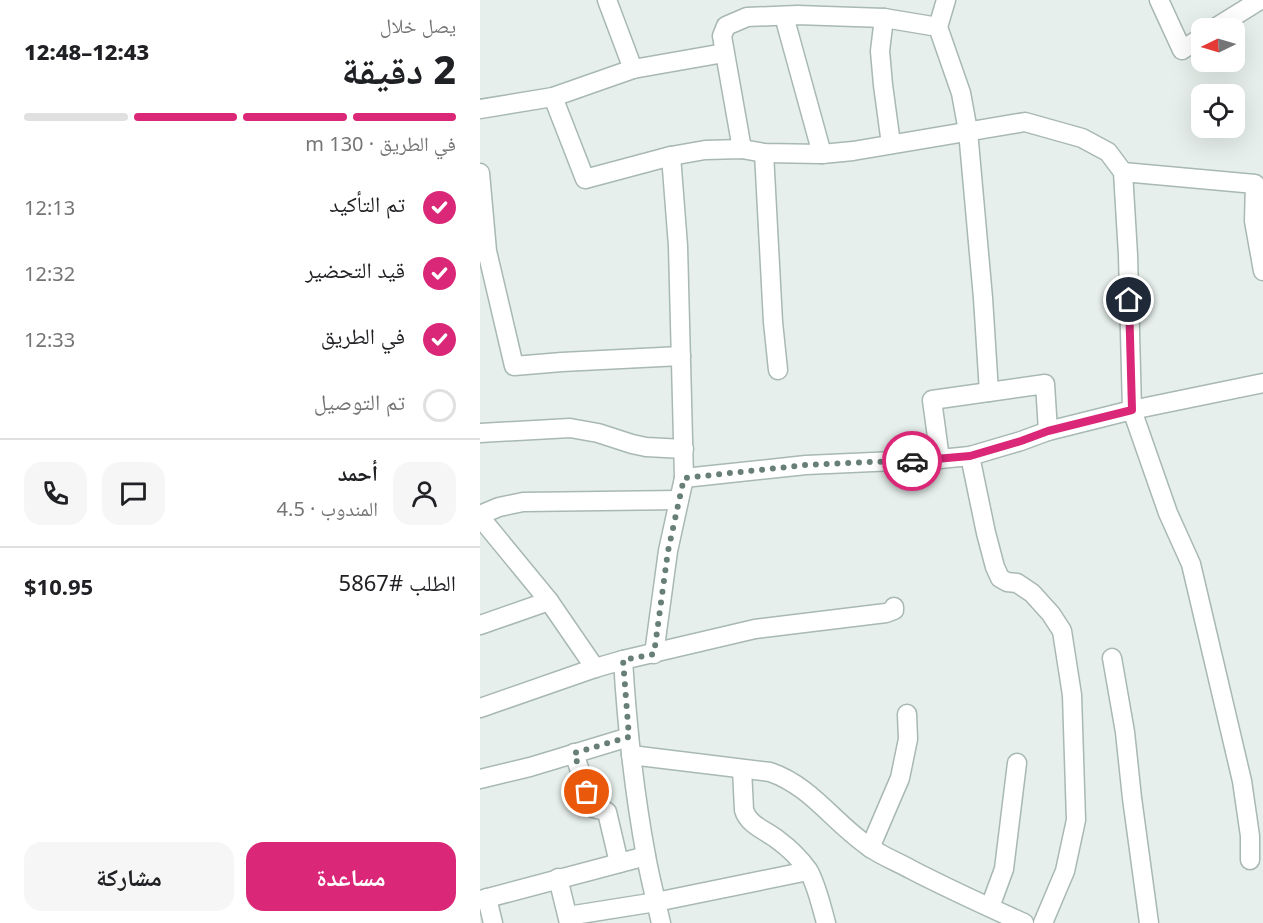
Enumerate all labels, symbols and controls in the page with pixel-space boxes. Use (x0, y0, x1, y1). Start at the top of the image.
text: يصل خلال (380, 12, 456, 39)
north arrow (1191, 18, 1245, 72)
map controls (1191, 18, 1245, 138)
text: 12:43–12:48 (24, 36, 149, 66)
text: 2 دقيقة (341, 42, 456, 95)
button: locate (1191, 84, 1245, 138)
text: في الطريق · 130 m (305, 130, 456, 157)
text: تم التأكيد (329, 188, 405, 218)
icon: check (423, 191, 456, 224)
text: 12:13 (24, 194, 75, 221)
text: قيد التحضير (305, 254, 405, 284)
icon: check (423, 257, 456, 290)
text: 12:32 (24, 260, 75, 287)
pin (1103, 274, 1154, 325)
icon: home (1112, 283, 1145, 316)
text: في الطريق (321, 320, 405, 350)
icon: check (423, 323, 456, 356)
text: 12:33 (24, 326, 75, 353)
text: تم التوصيل (314, 386, 405, 416)
courier (882, 431, 942, 491)
icon: car (896, 445, 929, 478)
text: أحمد (338, 457, 378, 487)
button: phone (24, 462, 87, 525)
button: chat (102, 462, 165, 525)
button: person (393, 462, 456, 525)
text: المندوب · 4.5 (277, 495, 378, 522)
text: الطلب #5867 (339, 567, 456, 597)
text: $10.95 (24, 571, 93, 601)
pin (561, 766, 612, 817)
icon: bag (570, 775, 603, 808)
button: مشاركة (24, 842, 234, 911)
button: مساعدة (246, 842, 456, 911)

